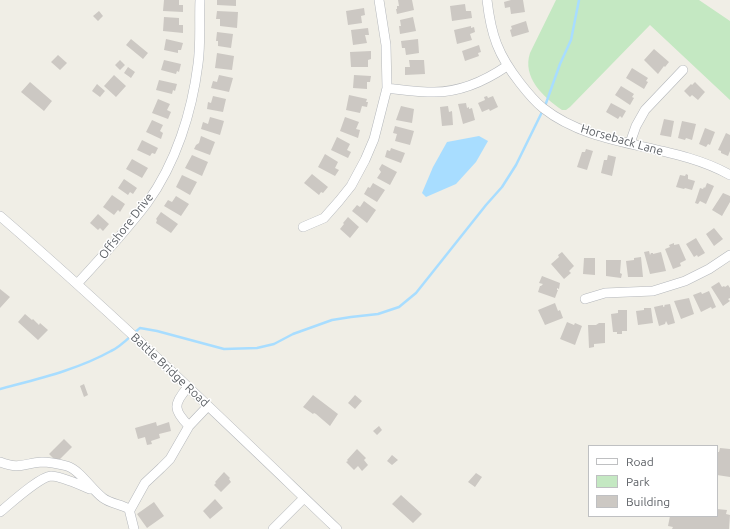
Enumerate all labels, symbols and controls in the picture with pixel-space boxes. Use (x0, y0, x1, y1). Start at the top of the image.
street label: Horseback Lane (579, 121, 665, 159)
street label: Offshore Drive (96, 190, 156, 262)
street label: Battle Bridge Road (128, 330, 212, 410)
legend (588, 445, 718, 517)
text: Road (626, 455, 654, 468)
text: Park (626, 475, 650, 488)
text: Building (626, 495, 670, 508)

